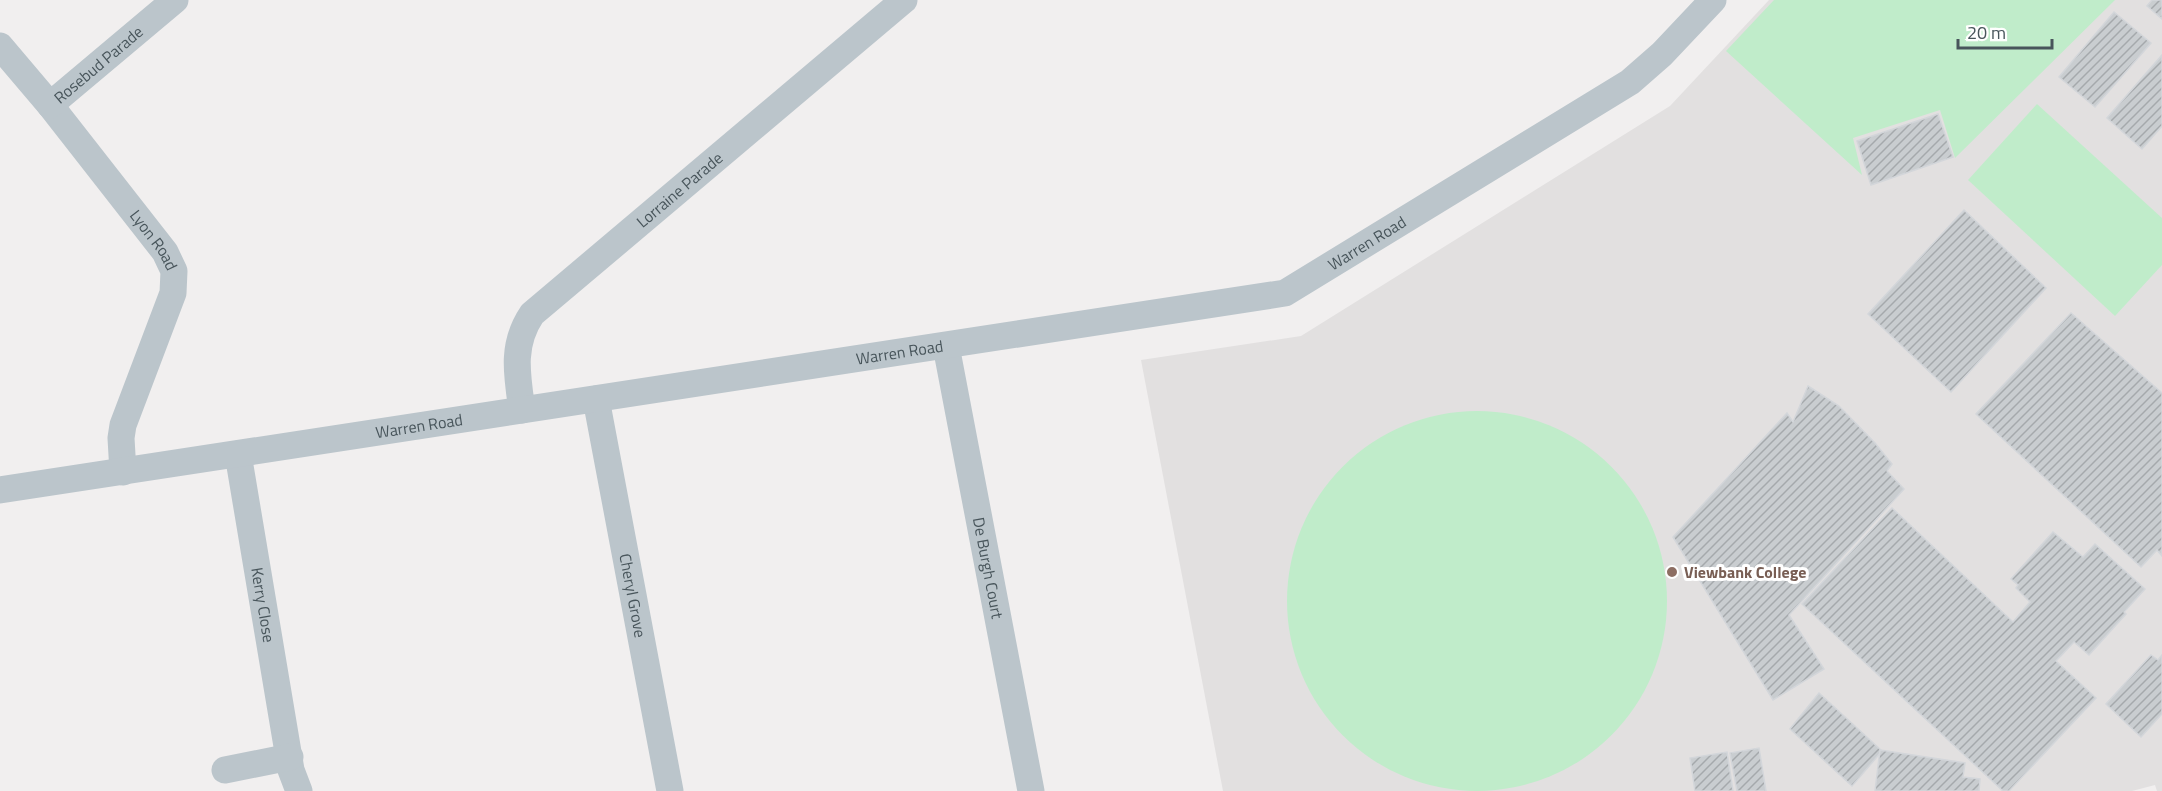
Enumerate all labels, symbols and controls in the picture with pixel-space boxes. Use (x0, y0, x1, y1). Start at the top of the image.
scale bar (1958, 12, 2052, 50)
text: 20 m (1967, 19, 2006, 46)
street label: Rosebud Parade (48, 20, 148, 109)
street label: Lorraine Parade (631, 146, 728, 233)
street label: Lyon Road (124, 205, 184, 274)
street label: Warren Road (1323, 210, 1411, 276)
street label: Warren Road (854, 334, 945, 371)
street label: Warren Road (374, 407, 464, 444)
street label: De Burgh Court (967, 515, 1010, 621)
street label: Cheryl Grove (613, 551, 653, 640)
place label: Viewbank College (1684, 560, 1806, 584)
marker: Viewbank College (1665, 565, 1679, 579)
street label: Kerry Close (245, 566, 281, 644)

